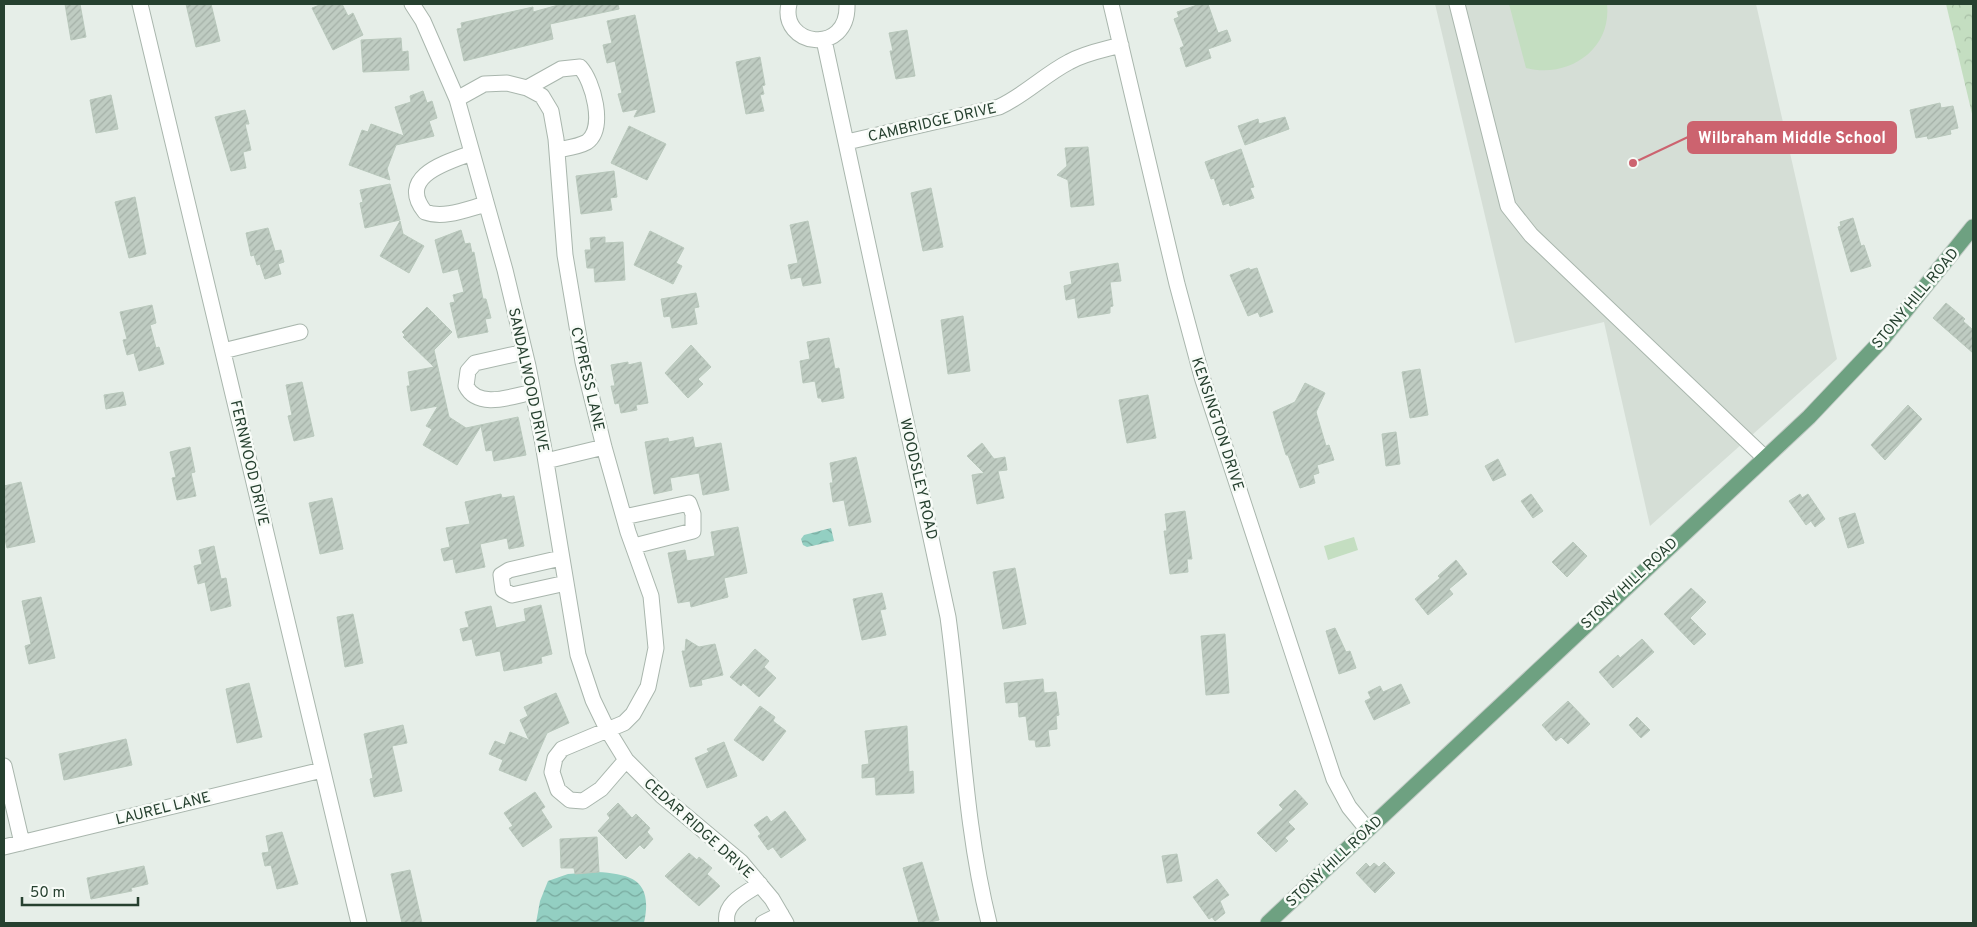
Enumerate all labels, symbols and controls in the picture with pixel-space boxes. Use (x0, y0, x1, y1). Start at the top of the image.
street label: CAMBRIDGE DRIVE (866, 99, 998, 147)
callout: Wilbraham Middle School (1688, 122, 1896, 153)
text: Wilbraham Middle School (1698, 129, 1886, 149)
street label: STONY HILL ROAD (1869, 245, 1964, 353)
street label: SANDALWOOD DRIVE (503, 306, 552, 454)
street label: CYPRESS LANE (565, 325, 608, 433)
street label: KENSINGTON DRIVE (1186, 355, 1247, 494)
street label: FERNWOOD DRIVE (225, 398, 272, 528)
street label: WOODSLEY ROAD (894, 417, 941, 542)
street label: STONY HILL ROAD (1578, 534, 1682, 634)
street label: CEDAR RIDGE DRIVE (639, 775, 757, 883)
street label: LAUREL LANE (114, 788, 213, 830)
street label: STONY HILL ROAD (1283, 812, 1387, 912)
scale bar (22, 874, 139, 906)
text: 50 m (30, 884, 65, 903)

